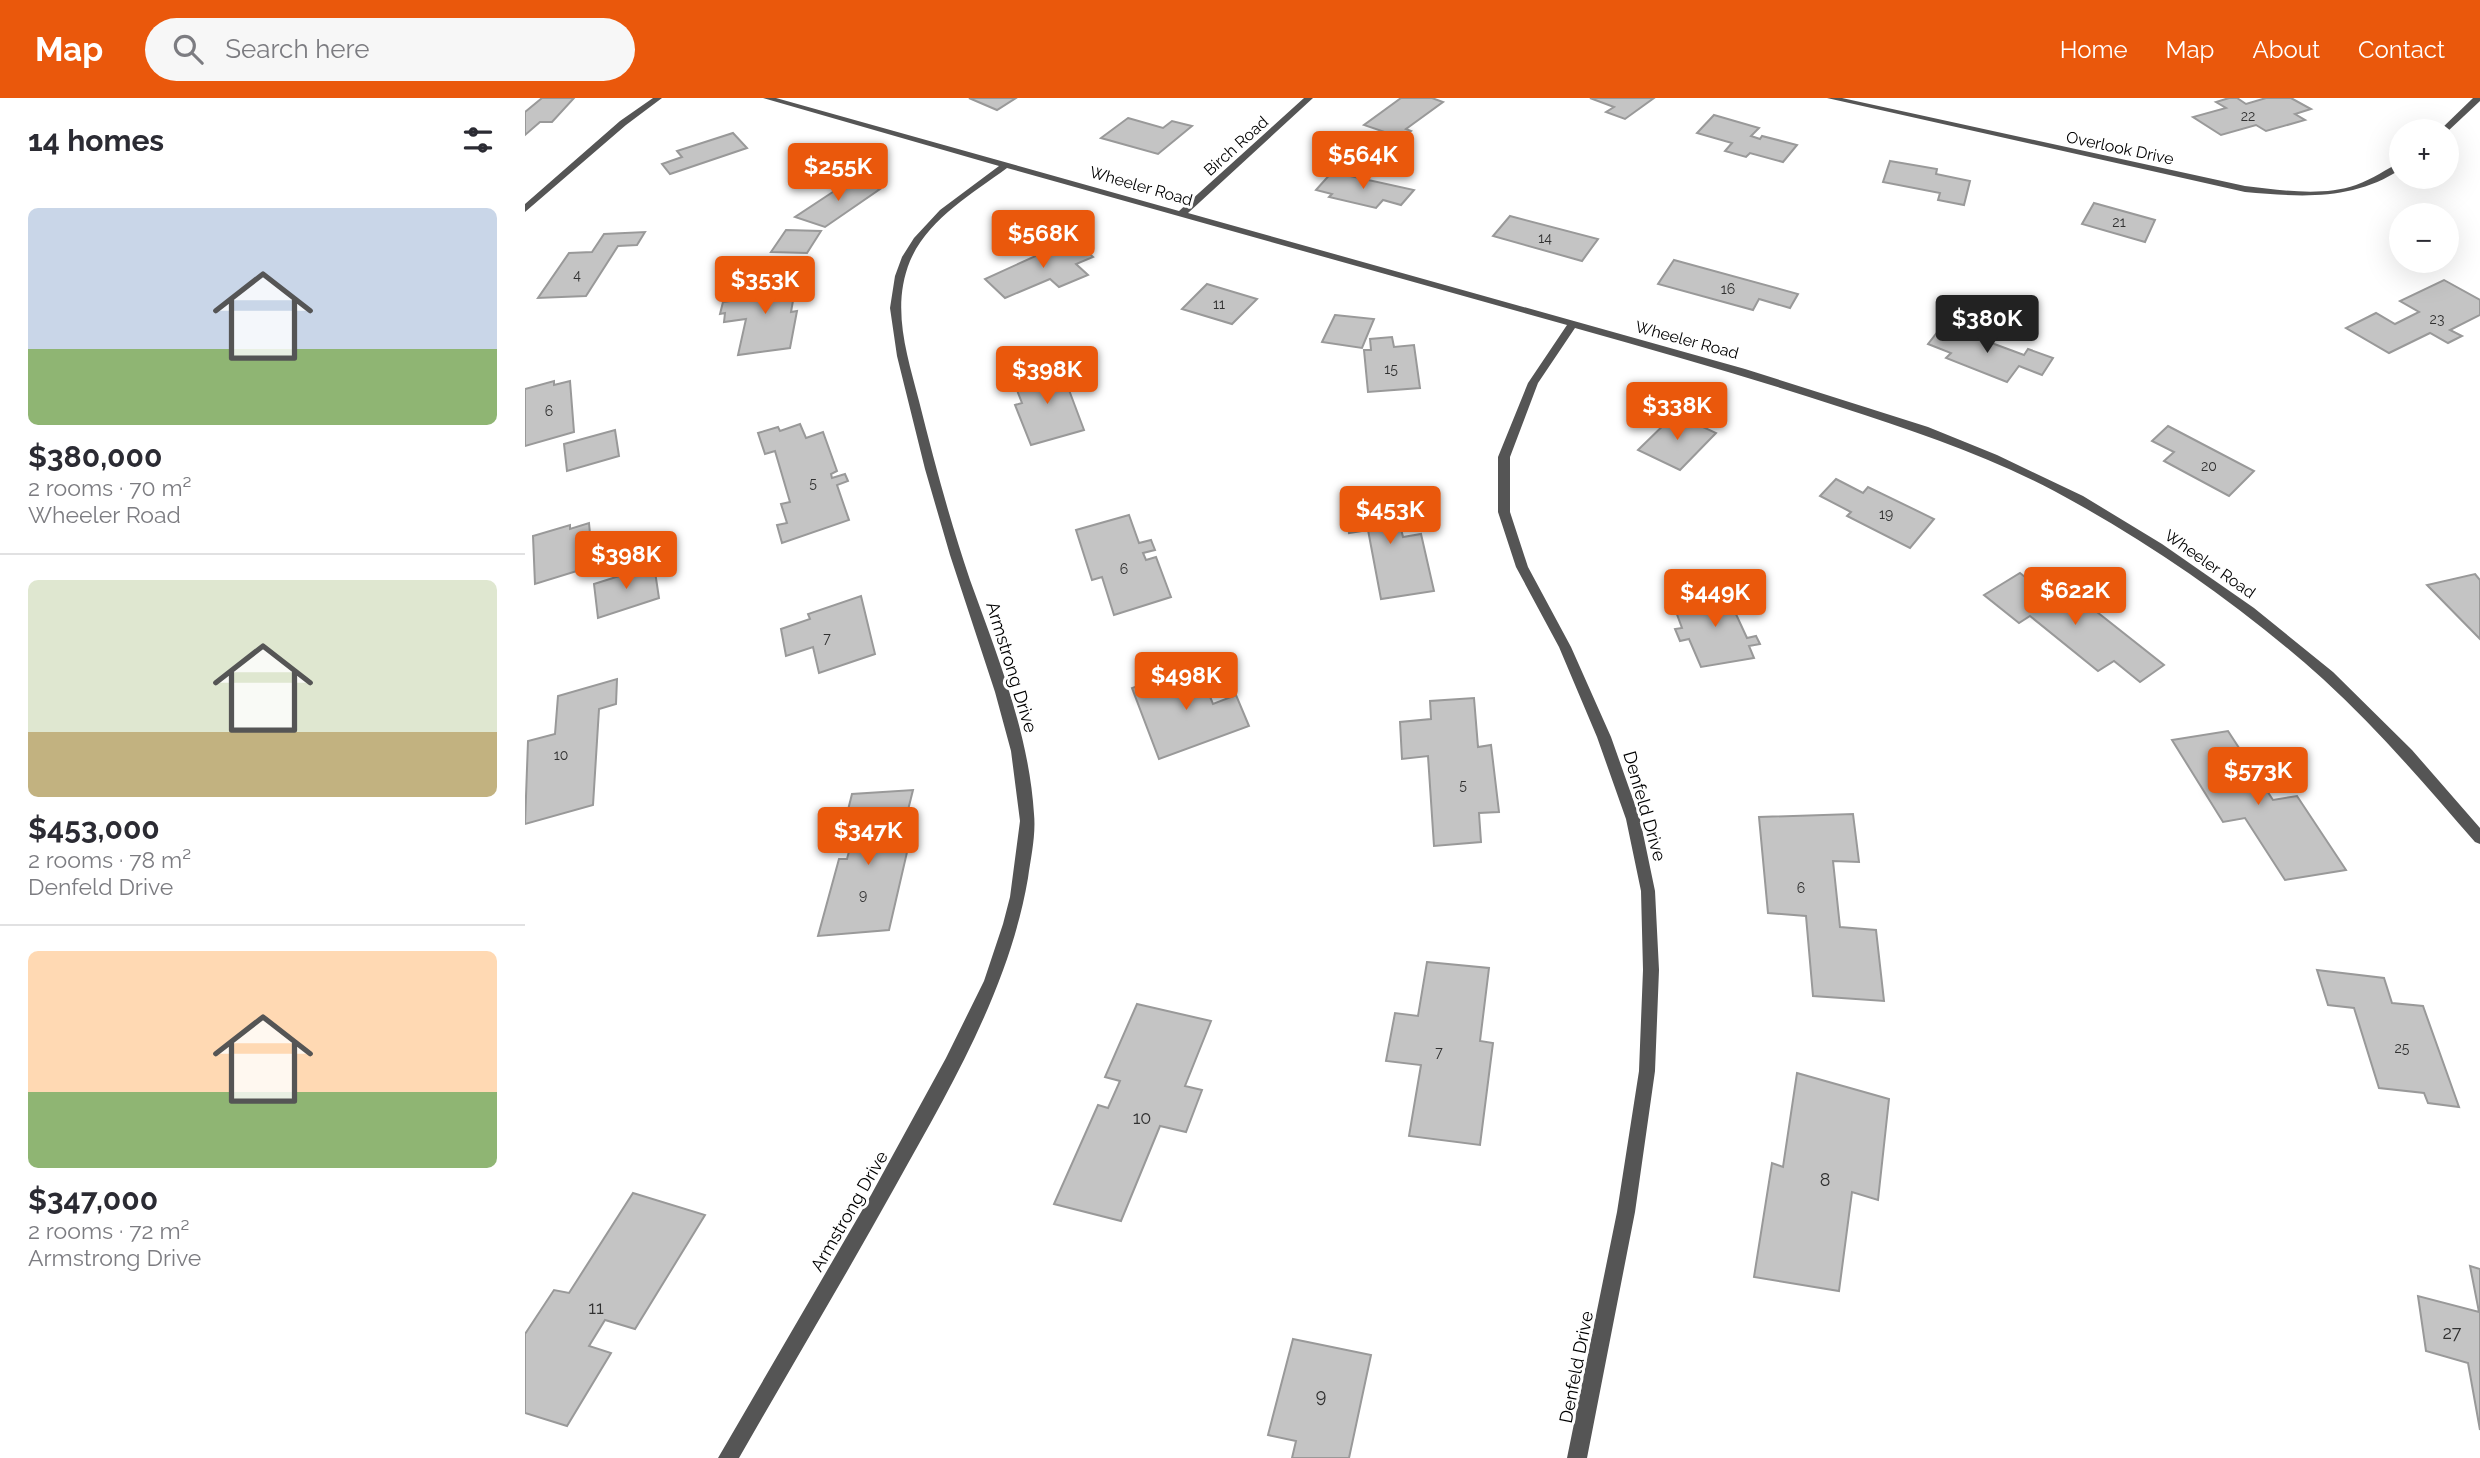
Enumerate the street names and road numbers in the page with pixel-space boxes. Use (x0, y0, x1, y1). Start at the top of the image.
street label: Birch Road (1200, 112, 1272, 180)
street label: Overlook Drive (2065, 127, 2175, 169)
street label: Wheeler Road (1087, 162, 1195, 210)
street label: Wheeler Road (1633, 317, 1741, 363)
street label: Wheeler Road (2161, 526, 2259, 602)
street label: Armstrong Drive (982, 599, 1042, 735)
street label: Denfeld Drive (1619, 748, 1671, 864)
street label: Armstrong Drive (806, 1147, 892, 1275)
street label: Denfeld Drive (1555, 1309, 1597, 1425)

